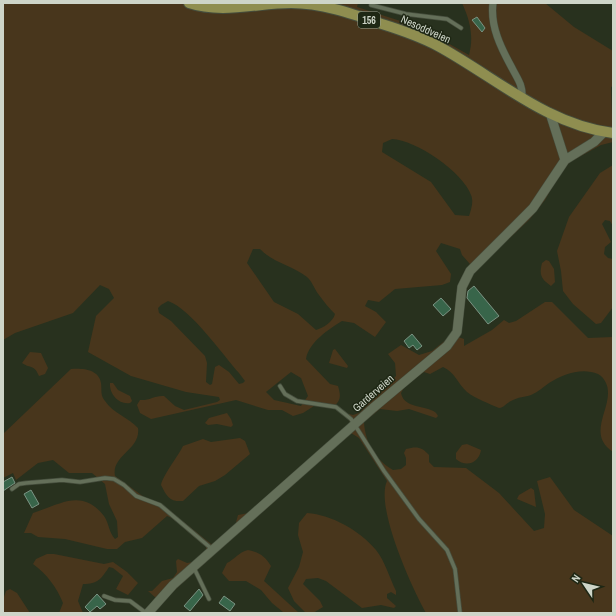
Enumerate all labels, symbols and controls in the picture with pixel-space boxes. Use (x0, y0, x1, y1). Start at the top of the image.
road number: 156 (358, 12, 380, 28)
street label: Nesoddveien (399, 12, 453, 46)
street label: Garderveien (349, 371, 397, 415)
north arrow (564, 564, 604, 604)
text: N (568, 572, 583, 585)

